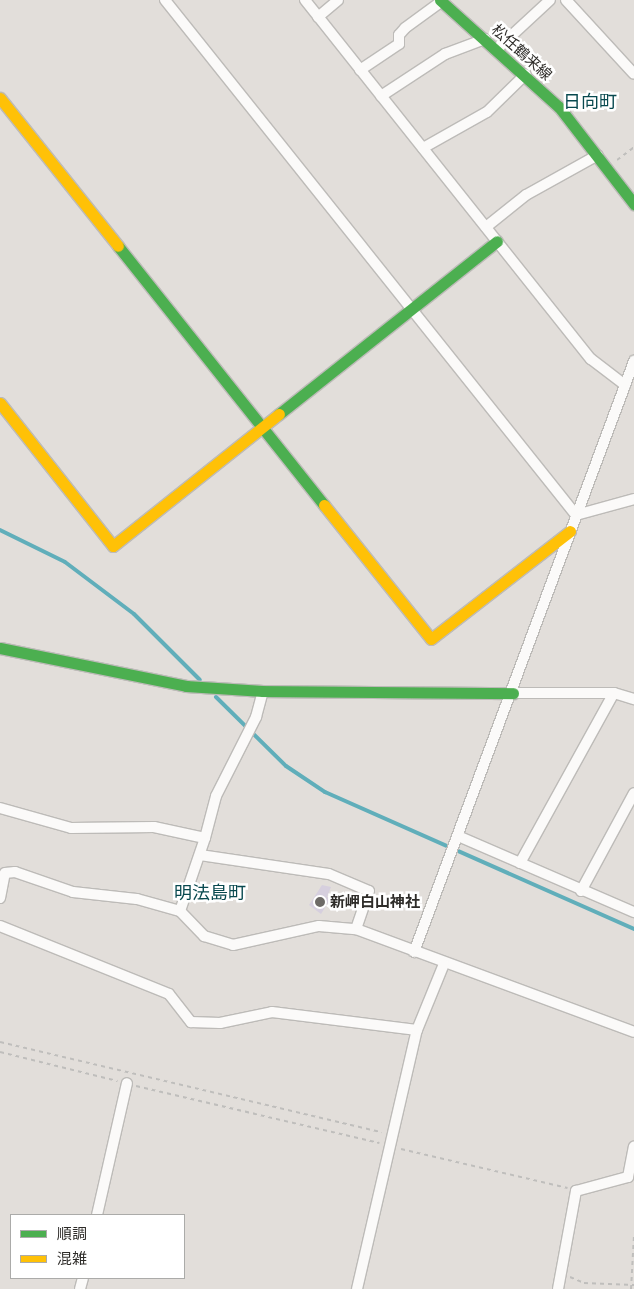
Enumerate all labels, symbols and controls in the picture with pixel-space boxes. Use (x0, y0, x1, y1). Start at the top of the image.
street label: 松任鶴来線 (488, 20, 556, 84)
district label: 日向町 (563, 91, 617, 113)
district label: 明法島町 (174, 882, 246, 904)
place label: 新岬白山神社 (330, 893, 420, 911)
marker: 新岬白山神社 (314, 896, 326, 908)
legend (10, 1214, 185, 1279)
text: 順調 (57, 1223, 87, 1244)
text: 混雑 (57, 1248, 87, 1269)

